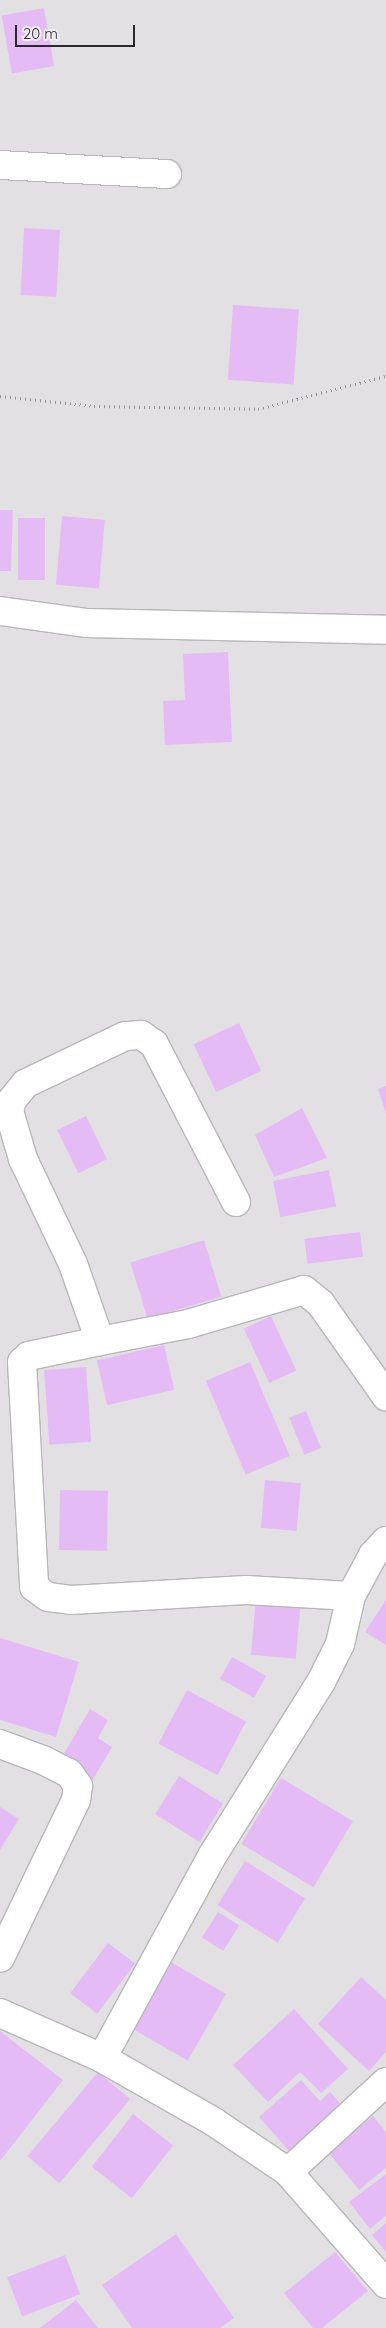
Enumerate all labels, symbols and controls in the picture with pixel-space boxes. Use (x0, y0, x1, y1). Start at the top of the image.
scale bar (18, 15, 138, 47)
text: 20 m (23, 24, 58, 43)

